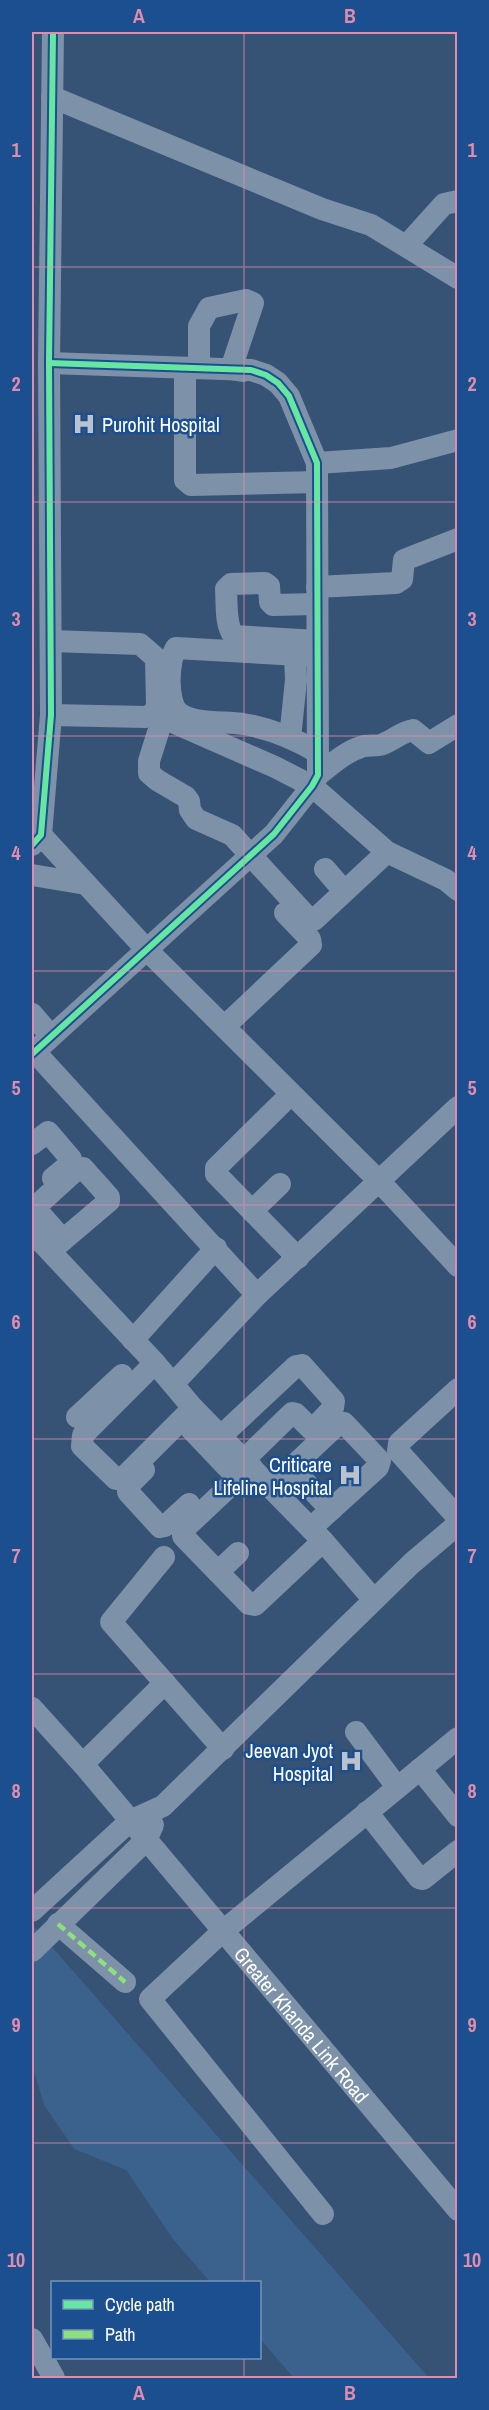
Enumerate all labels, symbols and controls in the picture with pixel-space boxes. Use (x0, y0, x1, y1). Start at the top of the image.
text: A (133, 2, 145, 29)
text: B (344, 2, 356, 29)
text: 1 (11, 136, 21, 163)
text: 1 (467, 136, 477, 163)
text: 2 (11, 370, 21, 397)
text: 2 (467, 370, 477, 397)
hospital icon: Purohit Hospital (71, 411, 97, 437)
place label: Purohit Hospital (102, 411, 220, 438)
text: 3 (11, 605, 21, 632)
text: 3 (467, 605, 477, 632)
text: 4 (11, 839, 21, 866)
text: 4 (467, 839, 477, 866)
text: 5 (11, 1074, 21, 1101)
text: 5 (467, 1074, 477, 1101)
text: 6 (11, 1308, 21, 1335)
text: 6 (467, 1308, 477, 1335)
place label: Criticare Lifeline Hospital (213, 1451, 332, 1501)
hospital icon: Criticare Lifeline Hospital (337, 1462, 363, 1488)
text: 7 (11, 1542, 21, 1569)
text: 7 (467, 1542, 477, 1569)
place label: Jeevan Jyot Hospital (245, 1737, 333, 1787)
hospital icon: Jeevan Jyot Hospital (338, 1748, 364, 1774)
text: 8 (11, 1777, 21, 1804)
text: 8 (467, 1777, 477, 1804)
street label: Greater Khanda Link Road (228, 1941, 375, 2108)
text: 9 (11, 2011, 21, 2038)
text: 9 (467, 2011, 477, 2038)
text: 10 (7, 2246, 25, 2273)
text: 10 (463, 2246, 481, 2273)
legend (51, 2281, 261, 2359)
text: Cycle path (105, 2292, 175, 2317)
text: Path (105, 2322, 135, 2347)
text: A (133, 2379, 145, 2406)
text: B (344, 2379, 356, 2406)

